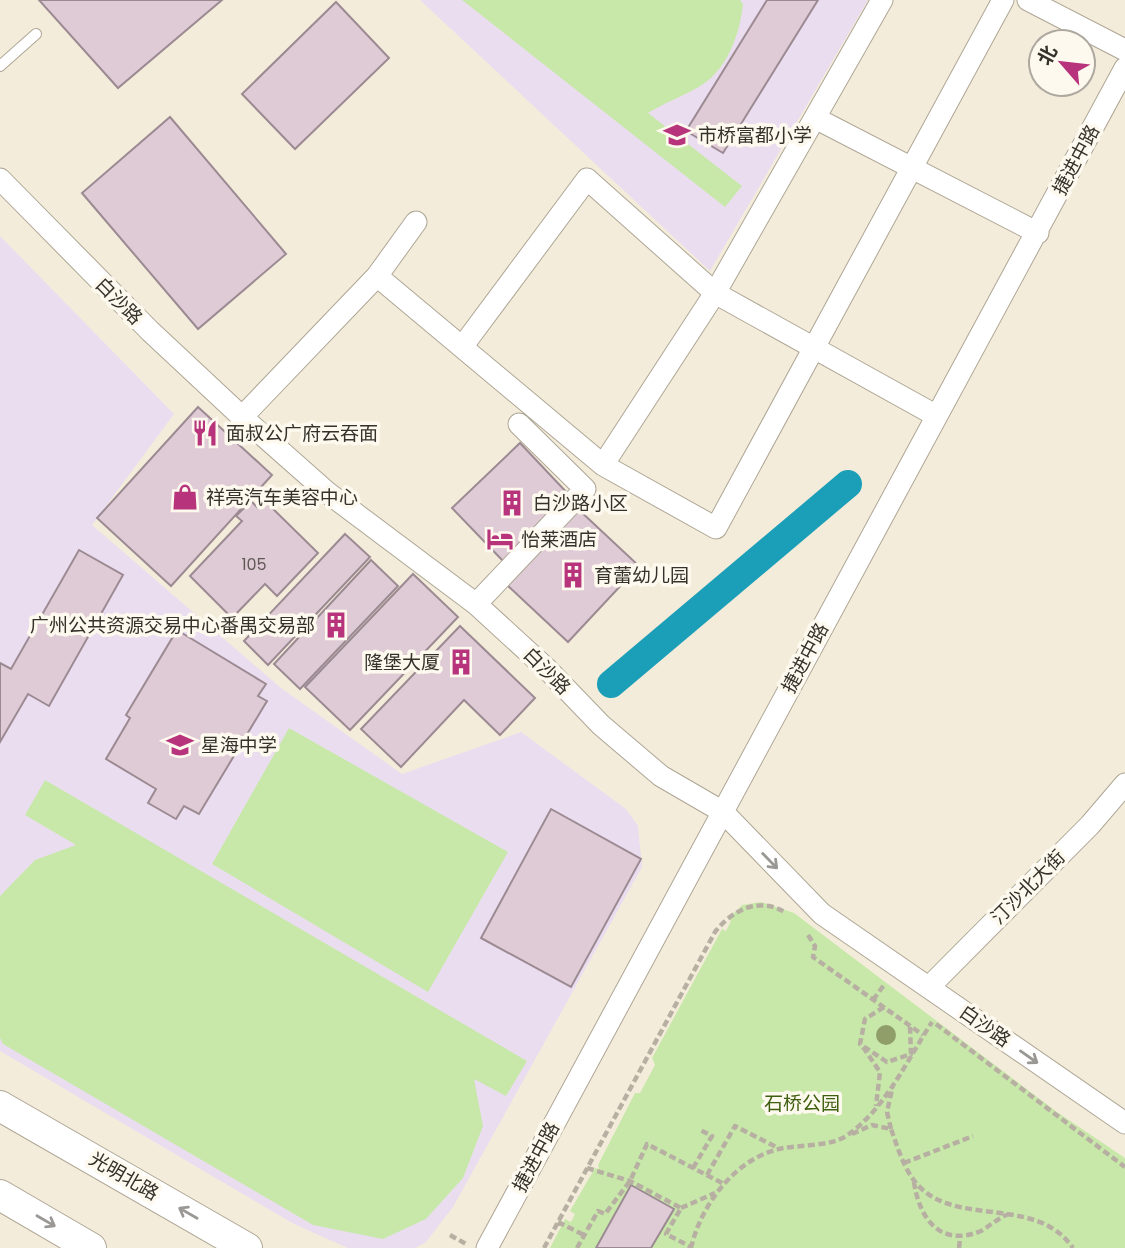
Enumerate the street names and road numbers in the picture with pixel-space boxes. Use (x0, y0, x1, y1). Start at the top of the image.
street label: 捷进中路 (1046, 120, 1106, 200)
street label: 白沙路 (89, 271, 149, 331)
street label: 捷进中路 (775, 618, 835, 698)
street label: 白沙路 (517, 641, 577, 701)
street label: 汀沙北大街 (985, 844, 1071, 930)
street label: 白沙路 (954, 999, 1016, 1053)
street label: 捷进中路 (506, 1117, 566, 1197)
street label: 光明北路 (84, 1145, 164, 1207)

